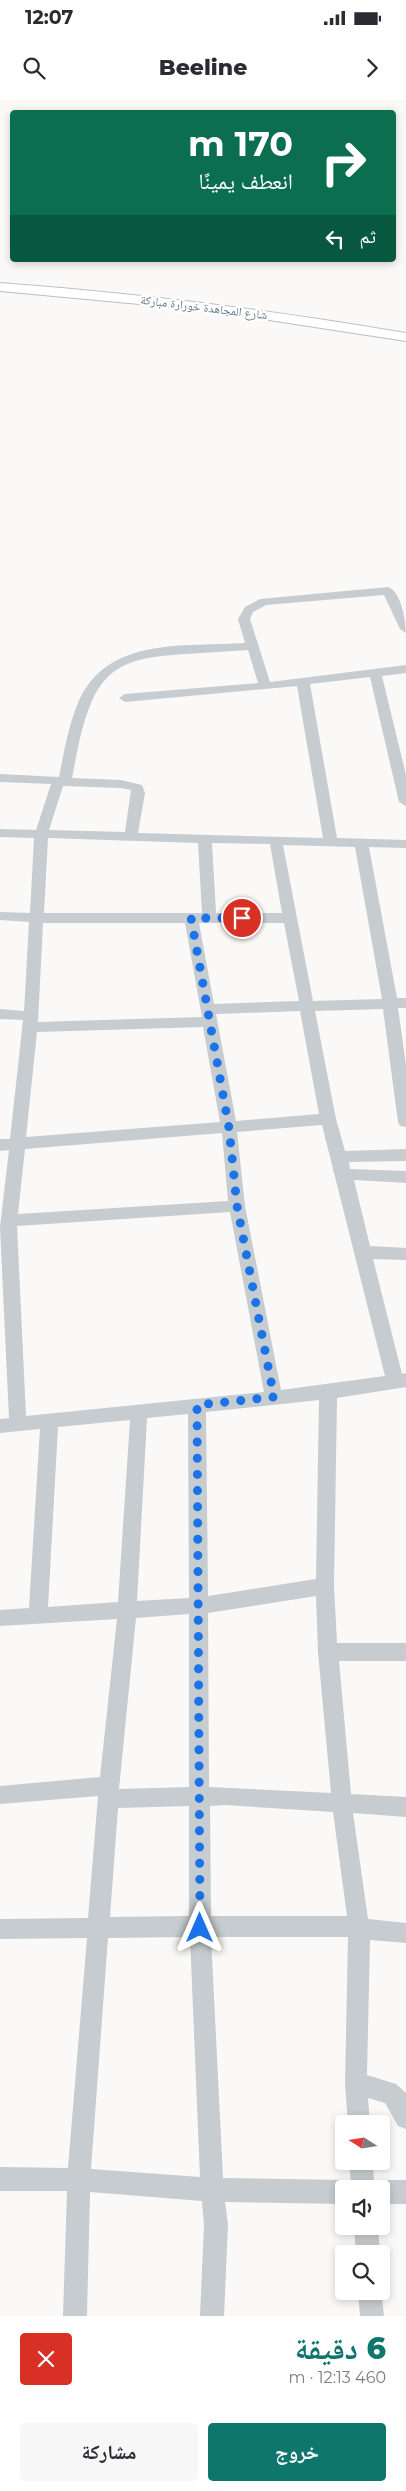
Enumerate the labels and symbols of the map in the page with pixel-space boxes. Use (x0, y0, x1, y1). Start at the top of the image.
street label: شارع المجاهدة خورارة مباركة (140, 292, 268, 323)
pin (221, 897, 263, 939)
position arrow (173, 1901, 225, 1953)
north arrow (335, 2115, 390, 2170)

